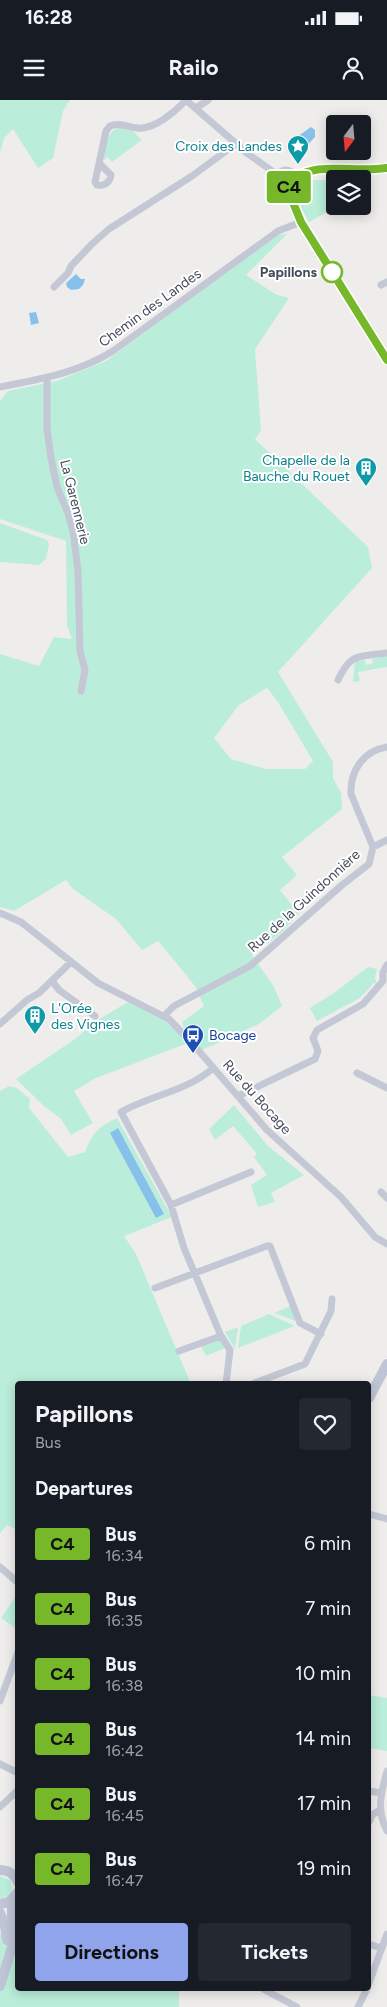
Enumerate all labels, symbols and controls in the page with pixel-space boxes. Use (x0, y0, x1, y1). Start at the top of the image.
text: 16:28 (25, 6, 72, 29)
icon: menu (20, 54, 48, 82)
text: Railo (169, 54, 218, 81)
icon: person (339, 54, 367, 82)
north arrow (326, 115, 371, 160)
map controls (326, 115, 371, 215)
place icon: Croix des Landes (286, 134, 310, 165)
place label: Croix des Landes (175, 138, 282, 155)
button: layers (326, 170, 371, 215)
line badge: C4 (266, 171, 312, 203)
text: C4 (277, 176, 301, 198)
marker: Papillons (321, 261, 343, 283)
place label: Papillons (260, 264, 317, 281)
street label: Chemin des Landes (95, 265, 205, 351)
place label: Chapelle de la Bauche du Rouet (243, 452, 350, 485)
building icon: Chapelle de la Bauche du Rouet (354, 456, 378, 487)
street label: La Garennerie (56, 458, 94, 547)
street label: Rue de la Guindonnière (244, 846, 364, 956)
place label: L'Orée des Vignes (51, 1000, 120, 1033)
building icon: L'Orée des Vignes (23, 1004, 47, 1035)
bus stop icon: Bocage (181, 1023, 205, 1054)
place label: Bocage (209, 1027, 257, 1044)
street label: Rue du Bocage (219, 1056, 295, 1138)
button: heart (299, 1398, 351, 1450)
text: Papillons (35, 1399, 133, 1428)
text: Bus (35, 1433, 61, 1452)
text: Departures (35, 1477, 133, 1500)
text: Bus (105, 1523, 136, 1546)
text: 6 min (304, 1532, 351, 1555)
text: C4 (50, 1533, 75, 1555)
text: 16:34 (105, 1546, 143, 1565)
text: Bus (105, 1588, 136, 1611)
text: 7 min (305, 1597, 351, 1620)
text: C4 (50, 1598, 75, 1620)
text: 16:35 (105, 1611, 143, 1630)
text: Bus (105, 1653, 136, 1676)
text: 10 min (295, 1662, 351, 1685)
text: C4 (50, 1663, 75, 1685)
text: 16:38 (105, 1676, 143, 1695)
text: Bus (105, 1718, 136, 1741)
text: 14 min (295, 1727, 351, 1750)
text: C4 (50, 1728, 75, 1750)
text: 16:42 (105, 1741, 144, 1760)
text: Bus (105, 1783, 136, 1806)
text: 17 min (297, 1792, 351, 1815)
text: C4 (50, 1793, 75, 1815)
text: 16:45 (105, 1806, 144, 1825)
text: Bus (105, 1848, 136, 1871)
text: 19 min (297, 1857, 351, 1880)
text: C4 (50, 1858, 75, 1880)
text: 16:47 (105, 1871, 143, 1890)
button: Directions (35, 1923, 188, 1981)
button: Tickets (198, 1923, 351, 1981)

